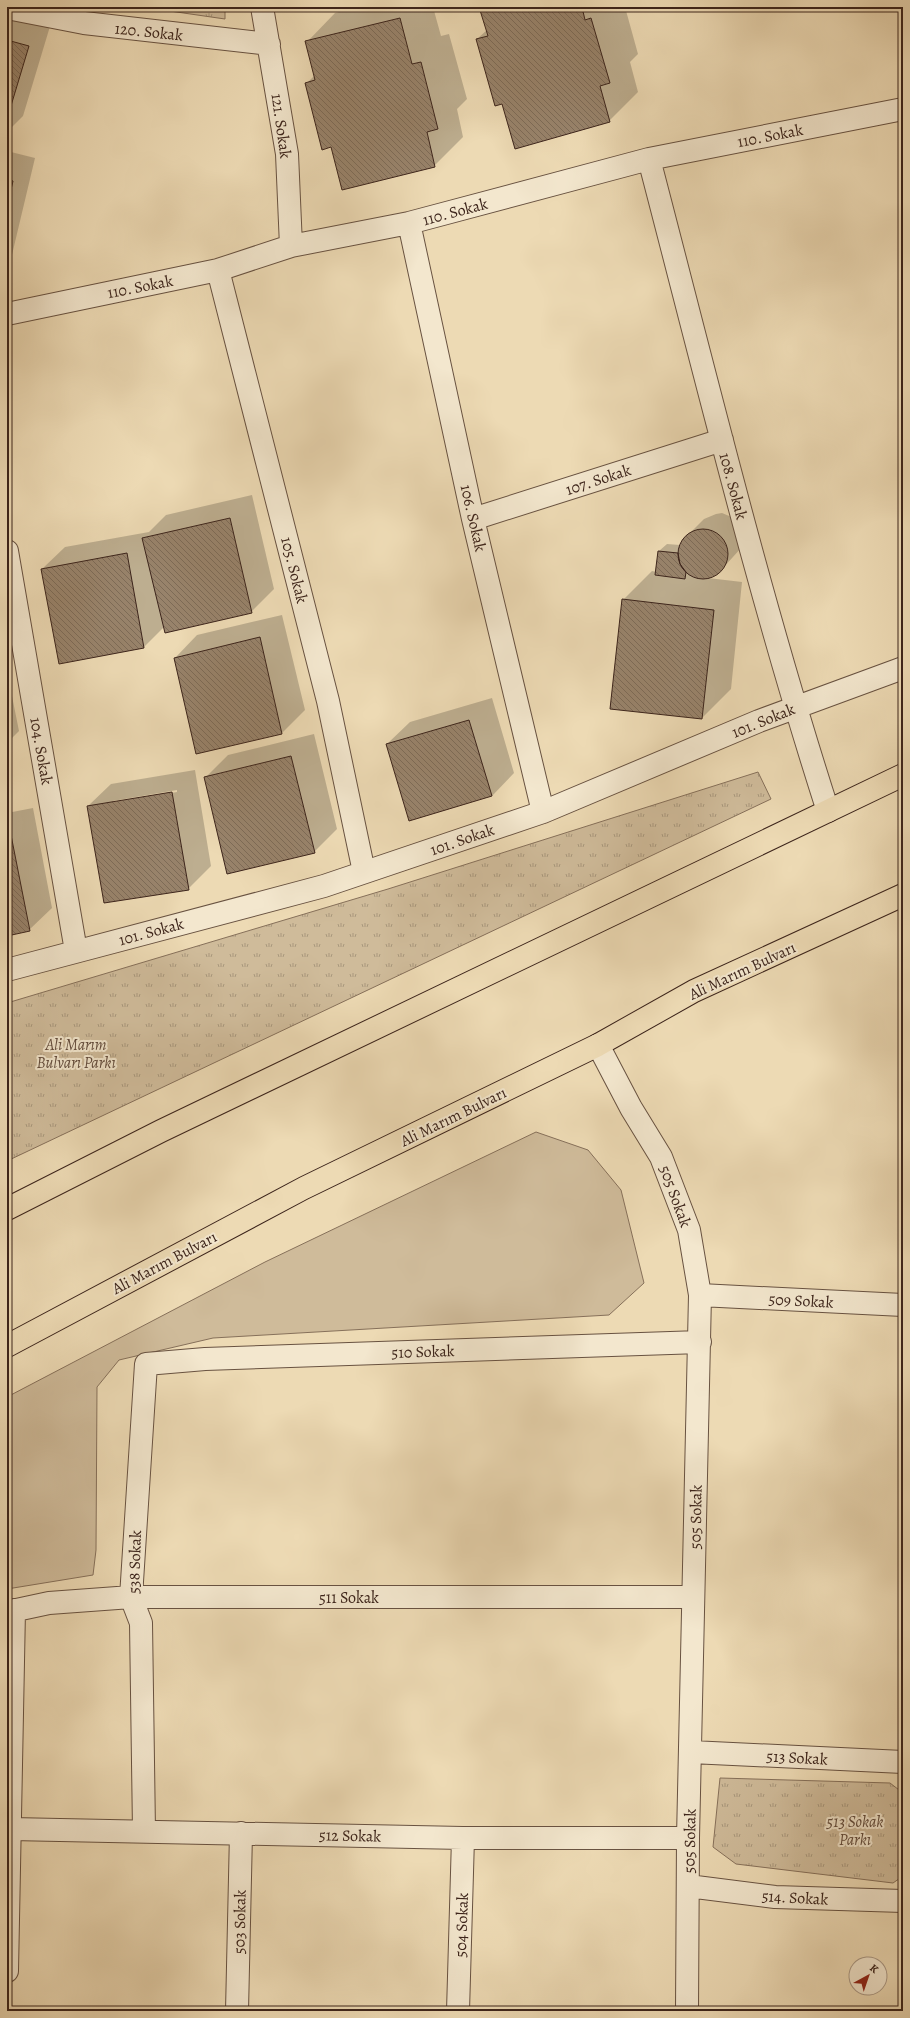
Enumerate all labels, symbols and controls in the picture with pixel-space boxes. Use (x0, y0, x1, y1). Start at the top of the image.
street label: 120. Sokak (114, 17, 184, 47)
street label: 121. Sokak (266, 92, 296, 160)
street label: 110. Sokak (736, 119, 805, 153)
street label: 110. Sokak (420, 193, 490, 231)
street label: 110. Sokak (106, 270, 175, 304)
street label: 108. Sokak (714, 450, 753, 522)
street label: 107. Sokak (563, 459, 634, 501)
street label: 106. Sokak (455, 482, 491, 554)
street label: 105. Sokak (275, 535, 313, 606)
street label: 101. Sokak (728, 698, 798, 744)
street label: 104. Sokak (24, 716, 58, 787)
street label: 101. Sokak (427, 819, 497, 861)
street label: 101. Sokak (116, 913, 186, 951)
street label: Ali Marım Bulvarı (684, 936, 799, 1006)
park label: Ali Marım Bulvarı Parkı (36, 1034, 116, 1074)
street label: Ali Marım Bulvarı (396, 1082, 510, 1153)
street label: 505 Sokak (654, 1162, 696, 1231)
street label: Ali Marım Bulvarı (107, 1226, 221, 1300)
street label: 509 Sokak (768, 1288, 834, 1314)
street label: 510 Sokak (391, 1340, 455, 1364)
street label: 505 Sokak (684, 1484, 708, 1550)
street label: 538 Sokak (123, 1530, 147, 1594)
street label: 511 Sokak (319, 1587, 379, 1609)
street label: 513 Sokak (766, 1745, 828, 1771)
street label: 505 Sokak (678, 1808, 702, 1874)
park label: 513 Sokak Parkı (826, 1811, 883, 1851)
street label: 512 Sokak (319, 1824, 381, 1848)
street label: 514. Sokak (761, 1885, 829, 1911)
street label: 503 Sokak (228, 1890, 252, 1954)
street label: 504 Sokak (450, 1892, 474, 1958)
north arrow (848, 1956, 888, 1996)
text: K (867, 1961, 882, 1977)

